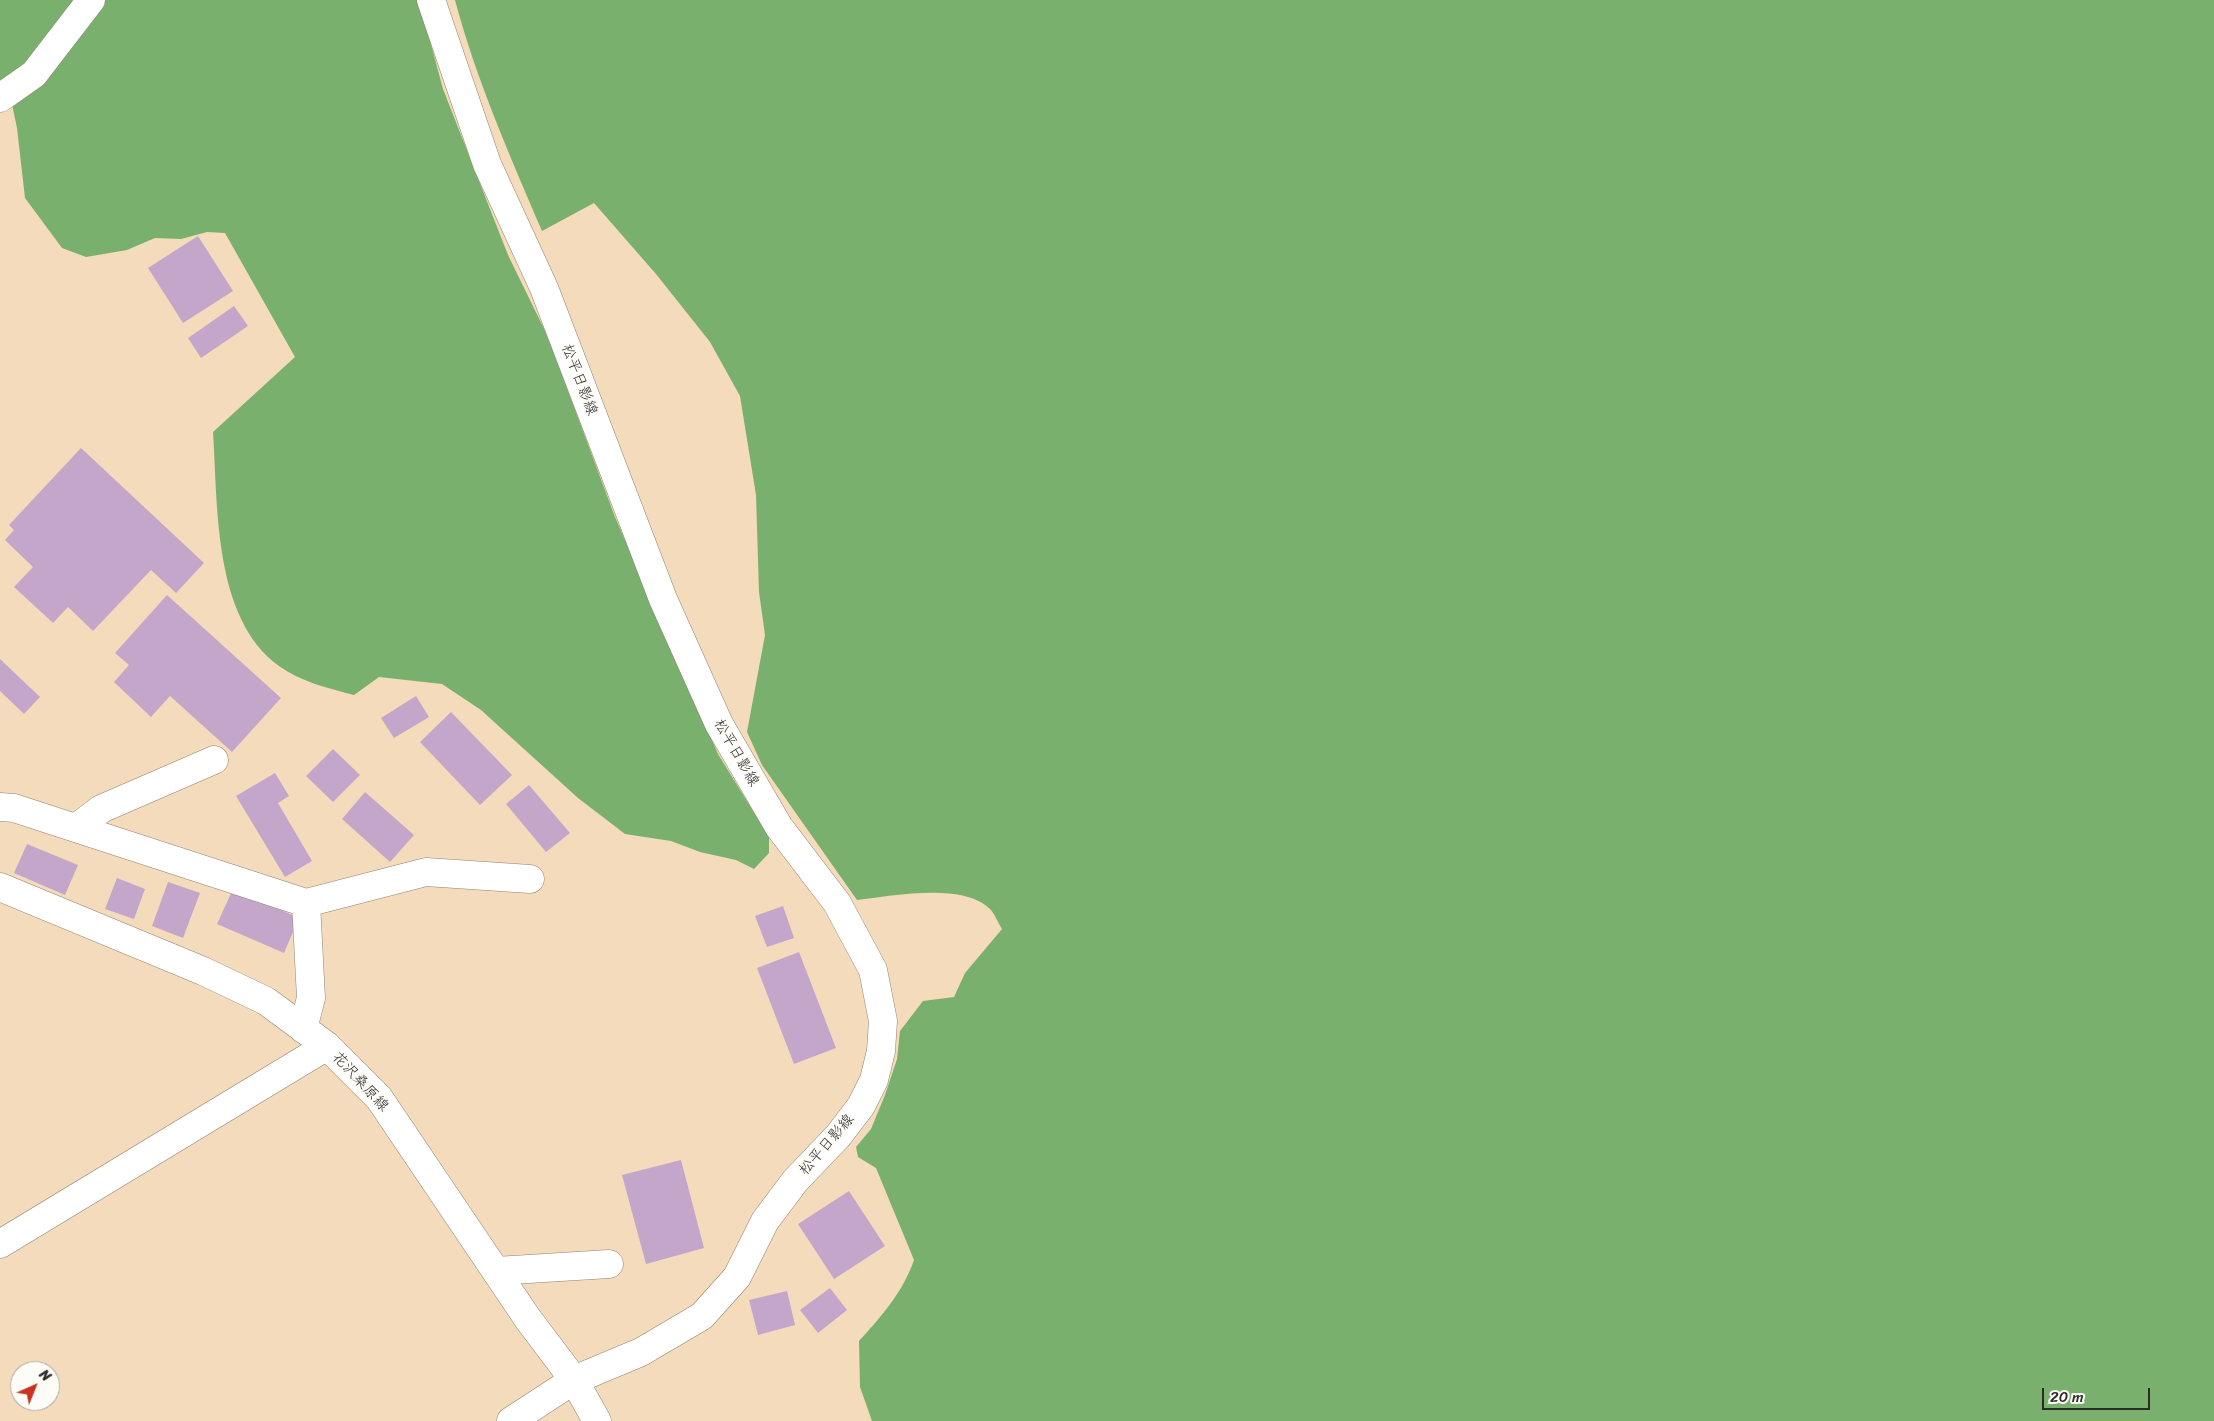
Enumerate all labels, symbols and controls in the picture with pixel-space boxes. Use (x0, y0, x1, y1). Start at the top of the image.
street label: 松平日影線 (557, 342, 601, 418)
street label: 松平日影線 (709, 716, 763, 790)
street label: 花沢桑原線 (328, 1048, 392, 1116)
street label: 松平日影線 (796, 1111, 858, 1179)
north arrow (10, 1361, 60, 1411)
text: N (33, 1363, 57, 1388)
scale bar (2044, 1378, 2152, 1410)
text: 20 m (2050, 1384, 2084, 1410)

